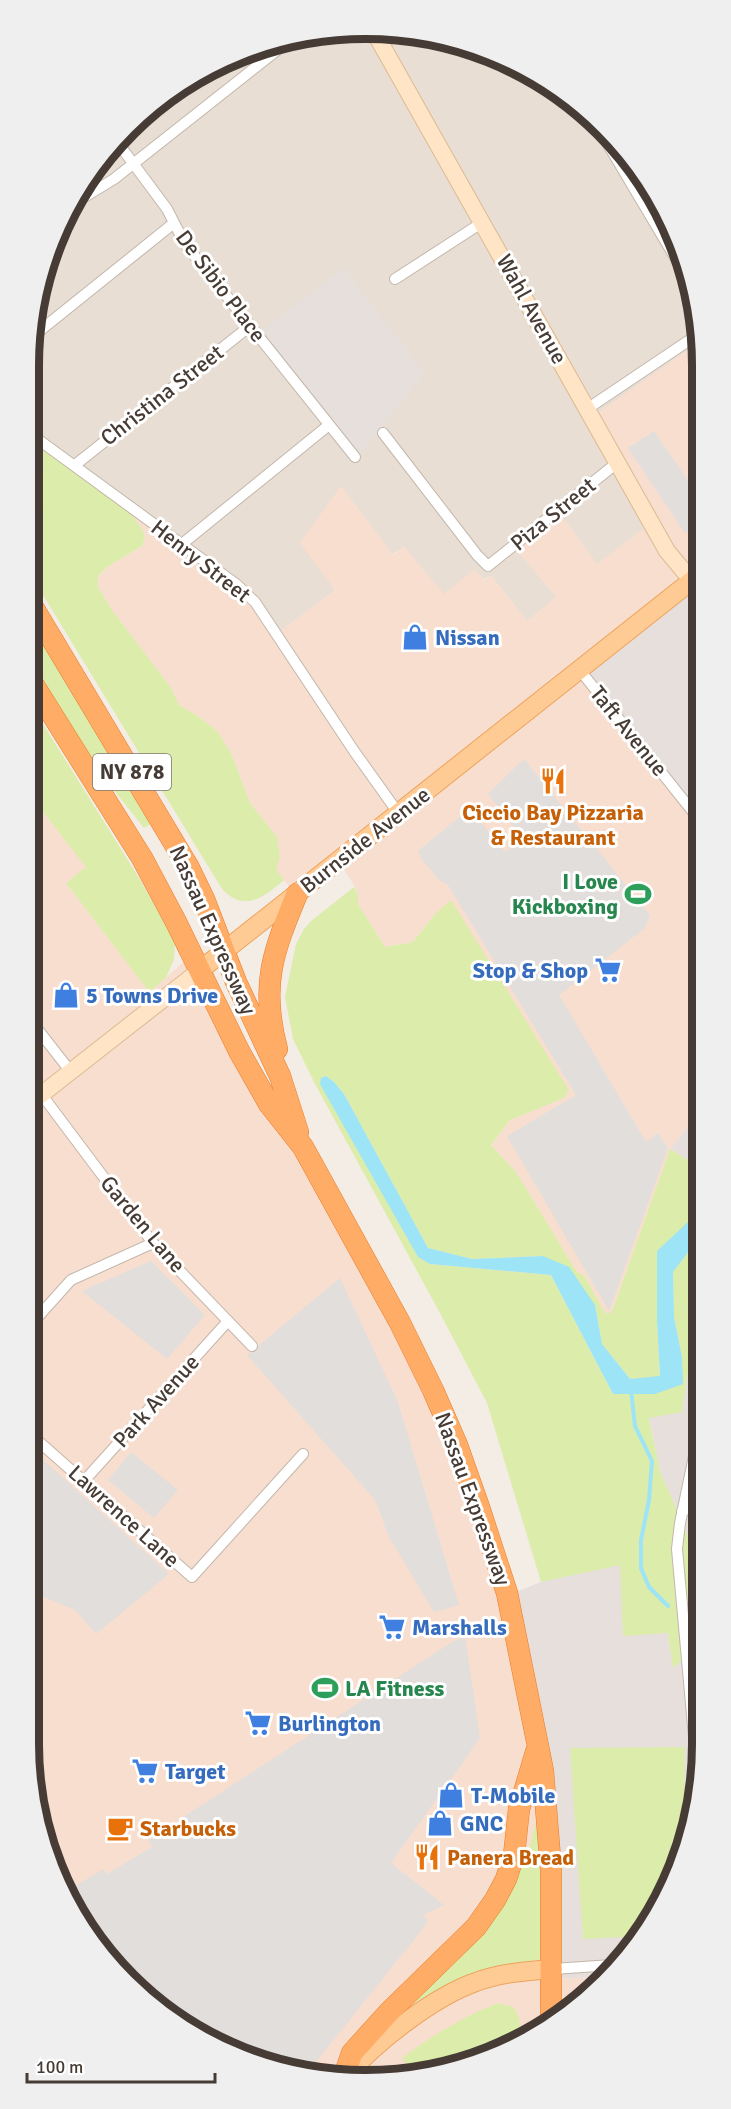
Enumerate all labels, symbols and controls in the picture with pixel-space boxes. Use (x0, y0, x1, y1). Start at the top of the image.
street label: De Sibio Place (170, 225, 272, 347)
street label: Wahl Avenue (491, 249, 573, 369)
street label: Christina Street (95, 338, 229, 451)
street label: Piza Street (505, 471, 601, 556)
street label: Henry Street (146, 514, 256, 608)
shop icon: Nissan (400, 622, 430, 652)
place label: Nissan (435, 624, 500, 651)
street label: Taft Avenue (584, 680, 674, 782)
road number: NY 878 (93, 754, 171, 790)
restaurant icon: Ciccio Bay Pizzaria & Restaurant (538, 766, 568, 796)
street label: Burnside Avenue (295, 781, 435, 899)
place label: Ciccio Bay Pizzaria & Restaurant (462, 799, 644, 851)
street label: Nassau Expressway (164, 841, 263, 1019)
place label: I Love Kickboxing (512, 868, 618, 920)
sports icon: I Love Kickboxing (623, 879, 653, 909)
supermarket icon: Stop & Shop (593, 955, 623, 985)
place label: Stop & Shop (473, 957, 588, 984)
shop icon: 5 Towns Drive (51, 980, 81, 1010)
place label: 5 Towns Drive (86, 982, 218, 1009)
street label: Garden Lane (95, 1170, 191, 1278)
street label: Park Avenue (107, 1349, 205, 1453)
street label: Nassau Expressway (429, 1409, 517, 1590)
street label: Lawrence Lane (63, 1459, 185, 1573)
supermarket icon: Marshalls (377, 1612, 407, 1642)
place label: Marshalls (412, 1614, 507, 1641)
sports icon: LA Fitness (310, 1673, 340, 1703)
place label: LA Fitness (345, 1675, 445, 1702)
supermarket icon: Burlington (243, 1708, 273, 1738)
place label: Burlington (278, 1710, 381, 1737)
supermarket icon: Target (130, 1756, 160, 1786)
place label: Target (165, 1758, 225, 1785)
shop icon: T-Mobile (436, 1780, 466, 1810)
place label: T-Mobile (471, 1782, 555, 1809)
shop icon: GNC (425, 1808, 455, 1838)
place label: GNC (460, 1810, 503, 1837)
cafe icon: Starbucks (105, 1813, 135, 1843)
place label: Starbucks (140, 1815, 236, 1842)
restaurant icon: Panera Bread (412, 1842, 442, 1872)
place label: Panera Bread (447, 1844, 574, 1871)
scale bar (27, 2046, 214, 2084)
text: 100 m (36, 2056, 83, 2078)

